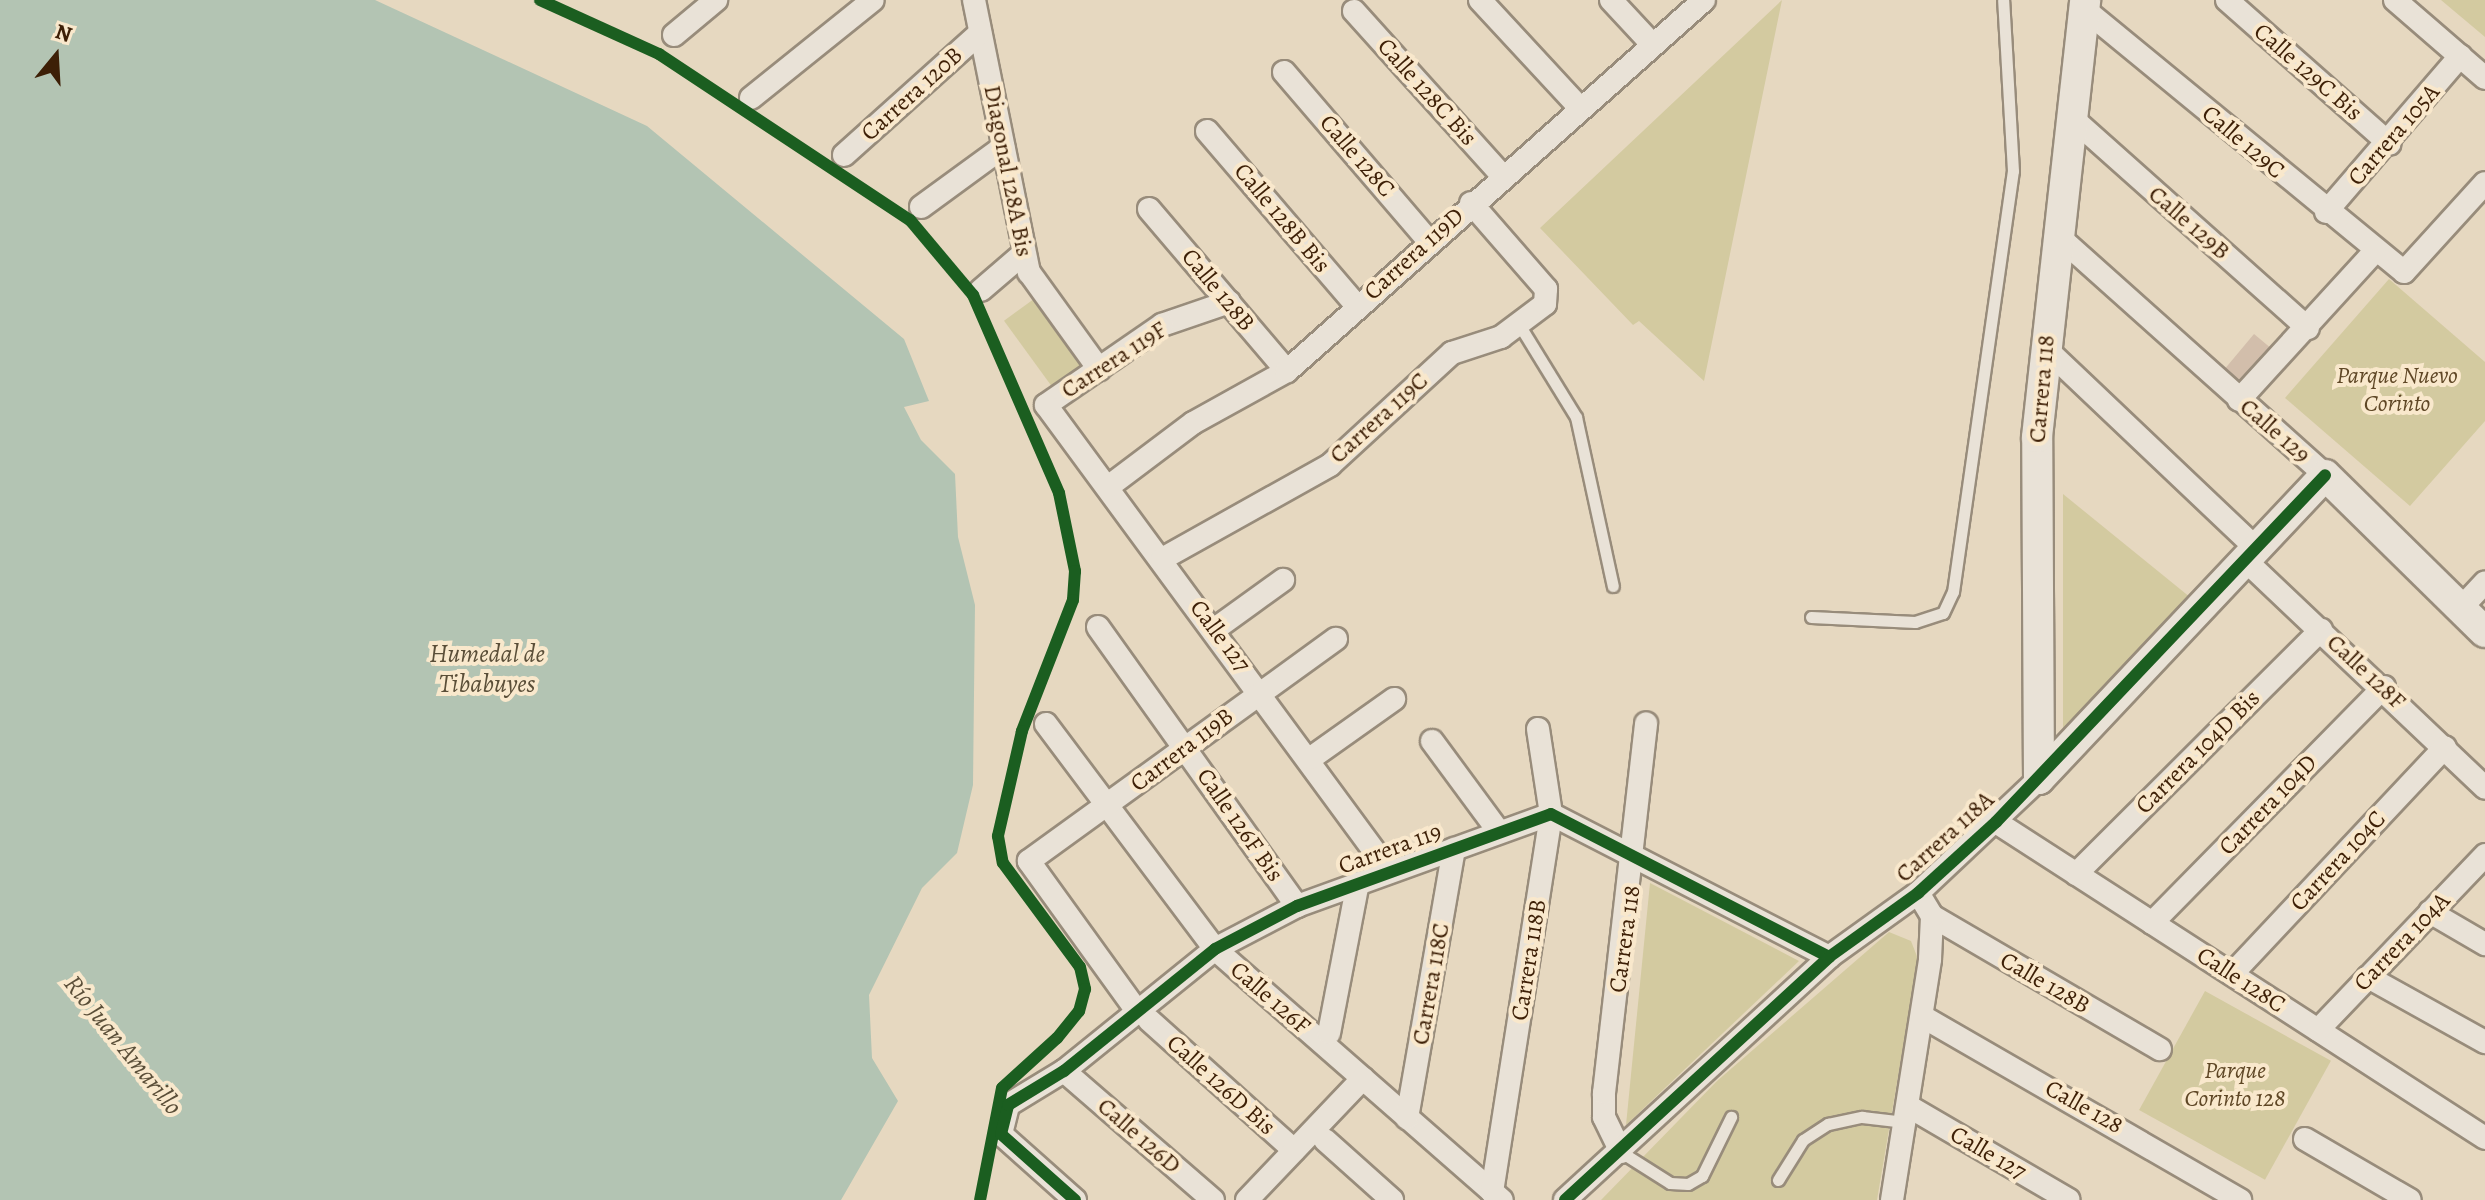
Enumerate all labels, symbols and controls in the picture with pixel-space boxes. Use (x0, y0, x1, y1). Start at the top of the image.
north arrow (16, 16, 96, 96)
text: N (51, 16, 76, 50)
street label: Calle 129C Bis (2248, 17, 2368, 127)
street label: Calle 128C Bis (1371, 32, 1483, 152)
street label: Carrera 120B (855, 41, 969, 147)
street label: Carrera 105A (2342, 78, 2446, 192)
street label: Diagonal 128A Bis (977, 83, 1039, 259)
street label: Calle 129C (2196, 99, 2290, 185)
street label: Calle 128C (1313, 109, 1401, 203)
street label: Calle 128B Bis (1228, 157, 1336, 279)
street label: Calle 129B (2142, 180, 2236, 266)
street label: Carrera 119D (1358, 202, 1470, 306)
street label: Calle 128B (1175, 243, 1261, 337)
street label: Carrera 119F (1056, 315, 1172, 405)
street label: Carrera 118 (2023, 334, 2061, 444)
park label: Parque Nuevo Corinto (2336, 362, 2458, 418)
street label: Carrera 119C (1324, 366, 1434, 470)
street label: Calle 129 (2234, 393, 2316, 469)
street label: Calle 127 (1183, 594, 1257, 678)
street label: Calle 128F (2321, 628, 2411, 716)
water label: Humedal de Tibabuyes (429, 638, 545, 700)
street label: Carrera 104D Bis (2130, 684, 2266, 820)
street label: Carrera 119B (1125, 702, 1239, 798)
street label: Carrera 104D (2213, 749, 2323, 861)
street label: Calle 126F Bis (1190, 763, 1290, 887)
street label: Carrera 118A (1890, 785, 2000, 889)
street label: Carrera 104C (2284, 805, 2392, 917)
street label: Carrera 119 (1335, 817, 1445, 881)
street label: Carrera 118 (1603, 883, 1647, 995)
street label: Carrera 104A (2348, 887, 2456, 997)
street label: Carrera 118B (1505, 897, 1553, 1023)
street label: Carrera 118C (1406, 921, 1456, 1047)
street label: Calle 128C (2191, 941, 2291, 1019)
street label: Calle 128B (1995, 946, 2095, 1020)
street label: Calle 126F (1224, 956, 1316, 1040)
water label: Río Juan Amarillo (57, 969, 189, 1121)
street label: Calle 126D Bis (1161, 1029, 1281, 1141)
park label: Parque Corinto 128 (2185, 1057, 2285, 1113)
street label: Calle 128 (2040, 1074, 2128, 1140)
street label: Calle 126D (1091, 1092, 1187, 1180)
street label: Calle 127 (1945, 1120, 2031, 1186)

